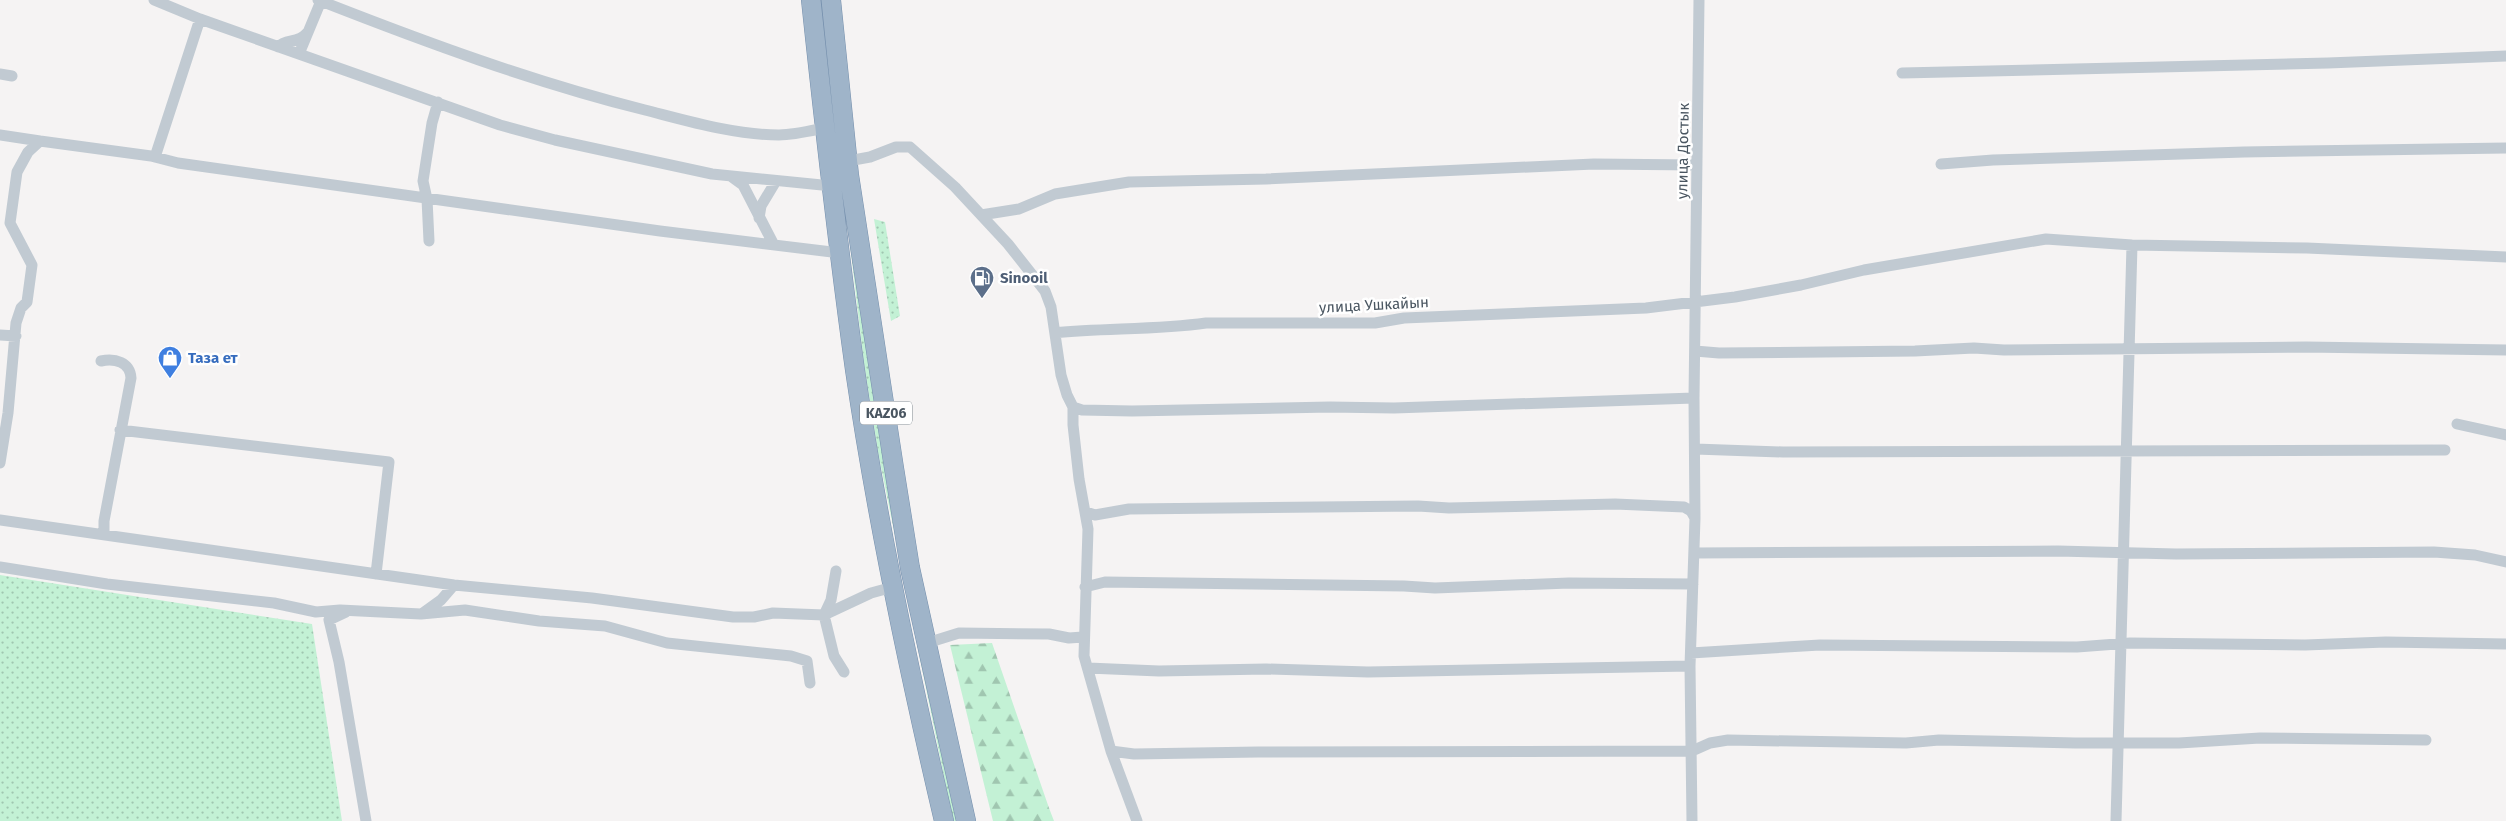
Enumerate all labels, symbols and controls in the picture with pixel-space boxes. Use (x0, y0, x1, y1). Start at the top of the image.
street label: улица Достык (1673, 102, 1693, 199)
fuel station icon: Sinooil (969, 265, 995, 299)
place label: Sinooil (1000, 269, 1048, 287)
street label: улица Ушкайын (1319, 293, 1429, 317)
shop icon: Таза ет (157, 345, 183, 379)
place label: Таза ет (188, 349, 239, 367)
road number: KАZ06 (860, 402, 912, 424)

